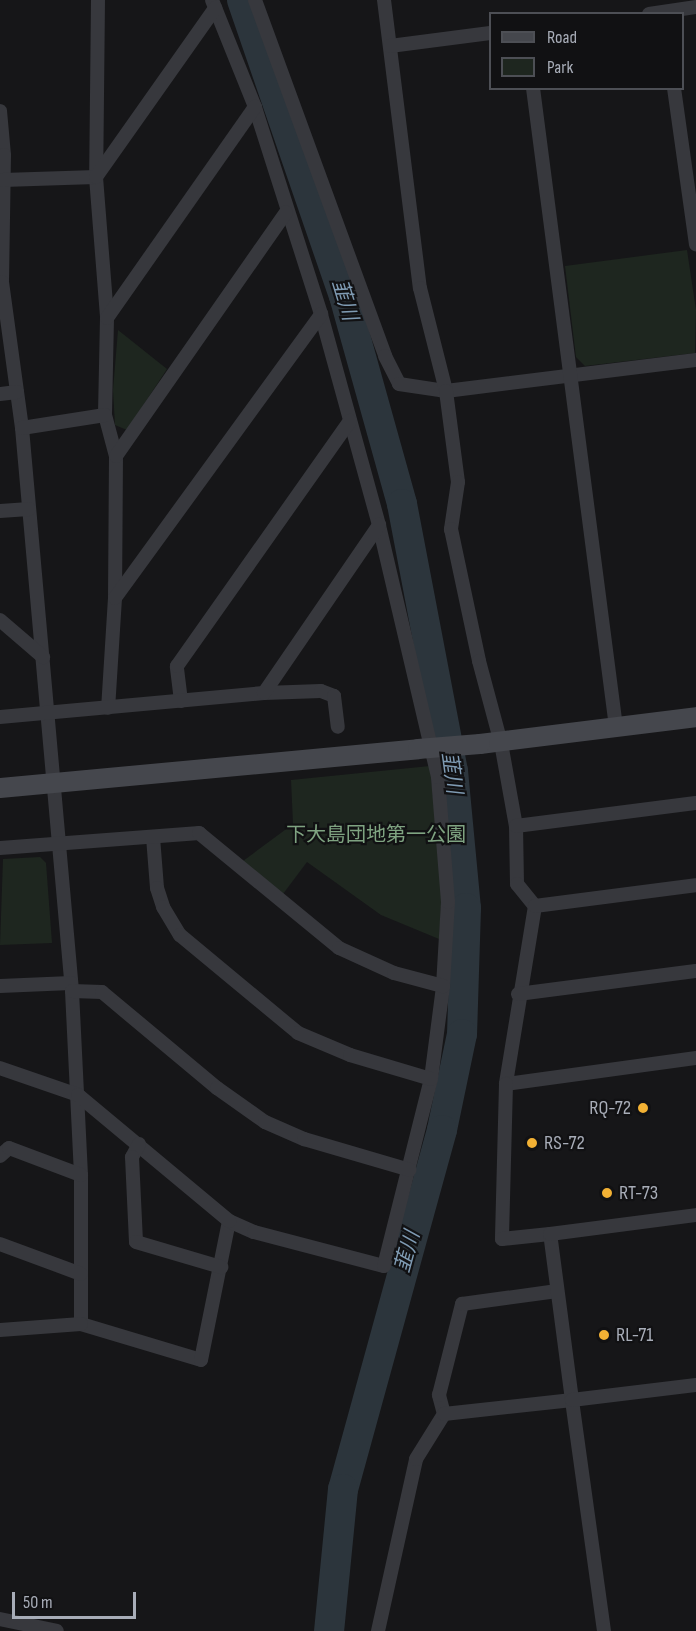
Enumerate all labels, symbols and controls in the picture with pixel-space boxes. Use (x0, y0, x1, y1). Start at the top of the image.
legend (489, 12, 684, 90)
text: Road (547, 27, 577, 48)
text: Park (547, 57, 573, 78)
water label: 韮川 (326, 276, 362, 324)
water label: 韮川 (436, 750, 466, 796)
park label: 下大島団地第一公園 (286, 823, 466, 847)
place label: RQ-72 (589, 1096, 631, 1120)
marker: RQ-72 (636, 1101, 650, 1115)
place label: RS-72 (544, 1131, 585, 1155)
marker: RS-72 (525, 1136, 539, 1150)
place label: RT-73 (619, 1181, 658, 1205)
marker: RT-73 (600, 1186, 614, 1200)
water label: 韮川 (390, 1228, 426, 1276)
place label: RL-71 (616, 1323, 653, 1347)
marker: RL-71 (597, 1328, 611, 1342)
scale bar (15, 1580, 140, 1618)
text: 50 m (23, 1592, 53, 1613)

